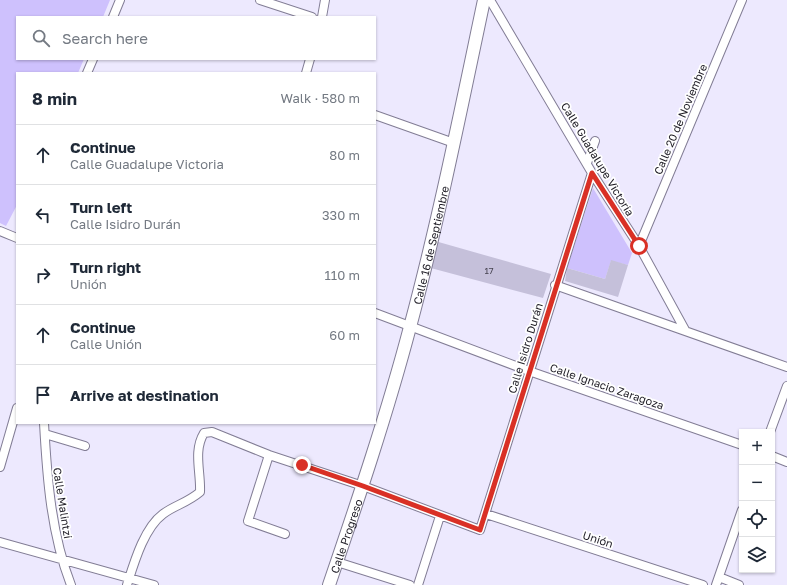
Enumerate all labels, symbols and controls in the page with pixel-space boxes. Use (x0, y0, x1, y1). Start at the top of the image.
search box (16, 16, 376, 60)
icon: search (30, 27, 52, 49)
text: Search here (62, 29, 148, 47)
street label: Calle 20 de Noviembre (651, 62, 709, 176)
text: 8 min (32, 88, 77, 109)
text: Walk · 580 m (281, 90, 360, 106)
street label: Calle Guadalupe Victoria (559, 100, 637, 218)
text: Continue (70, 138, 136, 156)
icon: ahead (32, 144, 54, 166)
text: 80 m (329, 147, 360, 163)
text: Calle Guadalupe Victoria (70, 156, 224, 172)
street label: Calle 16 de Septiembre (410, 184, 451, 306)
text: Turn left (70, 198, 132, 216)
icon: left (32, 204, 54, 226)
text: 330 m (322, 207, 360, 223)
text: Calle Isidro Durán (70, 216, 181, 232)
route start (630, 237, 648, 255)
text: Turn right (70, 258, 141, 276)
icon: right (32, 264, 54, 286)
house number: 17 (484, 265, 494, 276)
text: 110 m (325, 267, 360, 283)
text: Unión (70, 276, 107, 292)
street label: Calle Isidro Durán (505, 301, 545, 395)
text: Continue (70, 318, 136, 336)
icon: ahead (32, 324, 54, 346)
text: 60 m (329, 327, 360, 343)
text: Calle Unión (70, 336, 142, 352)
street label: Calle Ignacio Zaragoza (548, 360, 666, 412)
icon: arrive (32, 384, 54, 406)
text: Arrive at destination (70, 386, 219, 404)
map controls (739, 429, 775, 573)
button: + (739, 429, 775, 465)
route end (293, 456, 311, 474)
button: − (739, 465, 775, 501)
street label: Calle Malintzi (51, 467, 75, 539)
street label: Calle Progreso (327, 497, 364, 575)
button: locate (739, 501, 775, 537)
street label: Unión (581, 528, 615, 550)
button: layers (739, 537, 775, 573)

